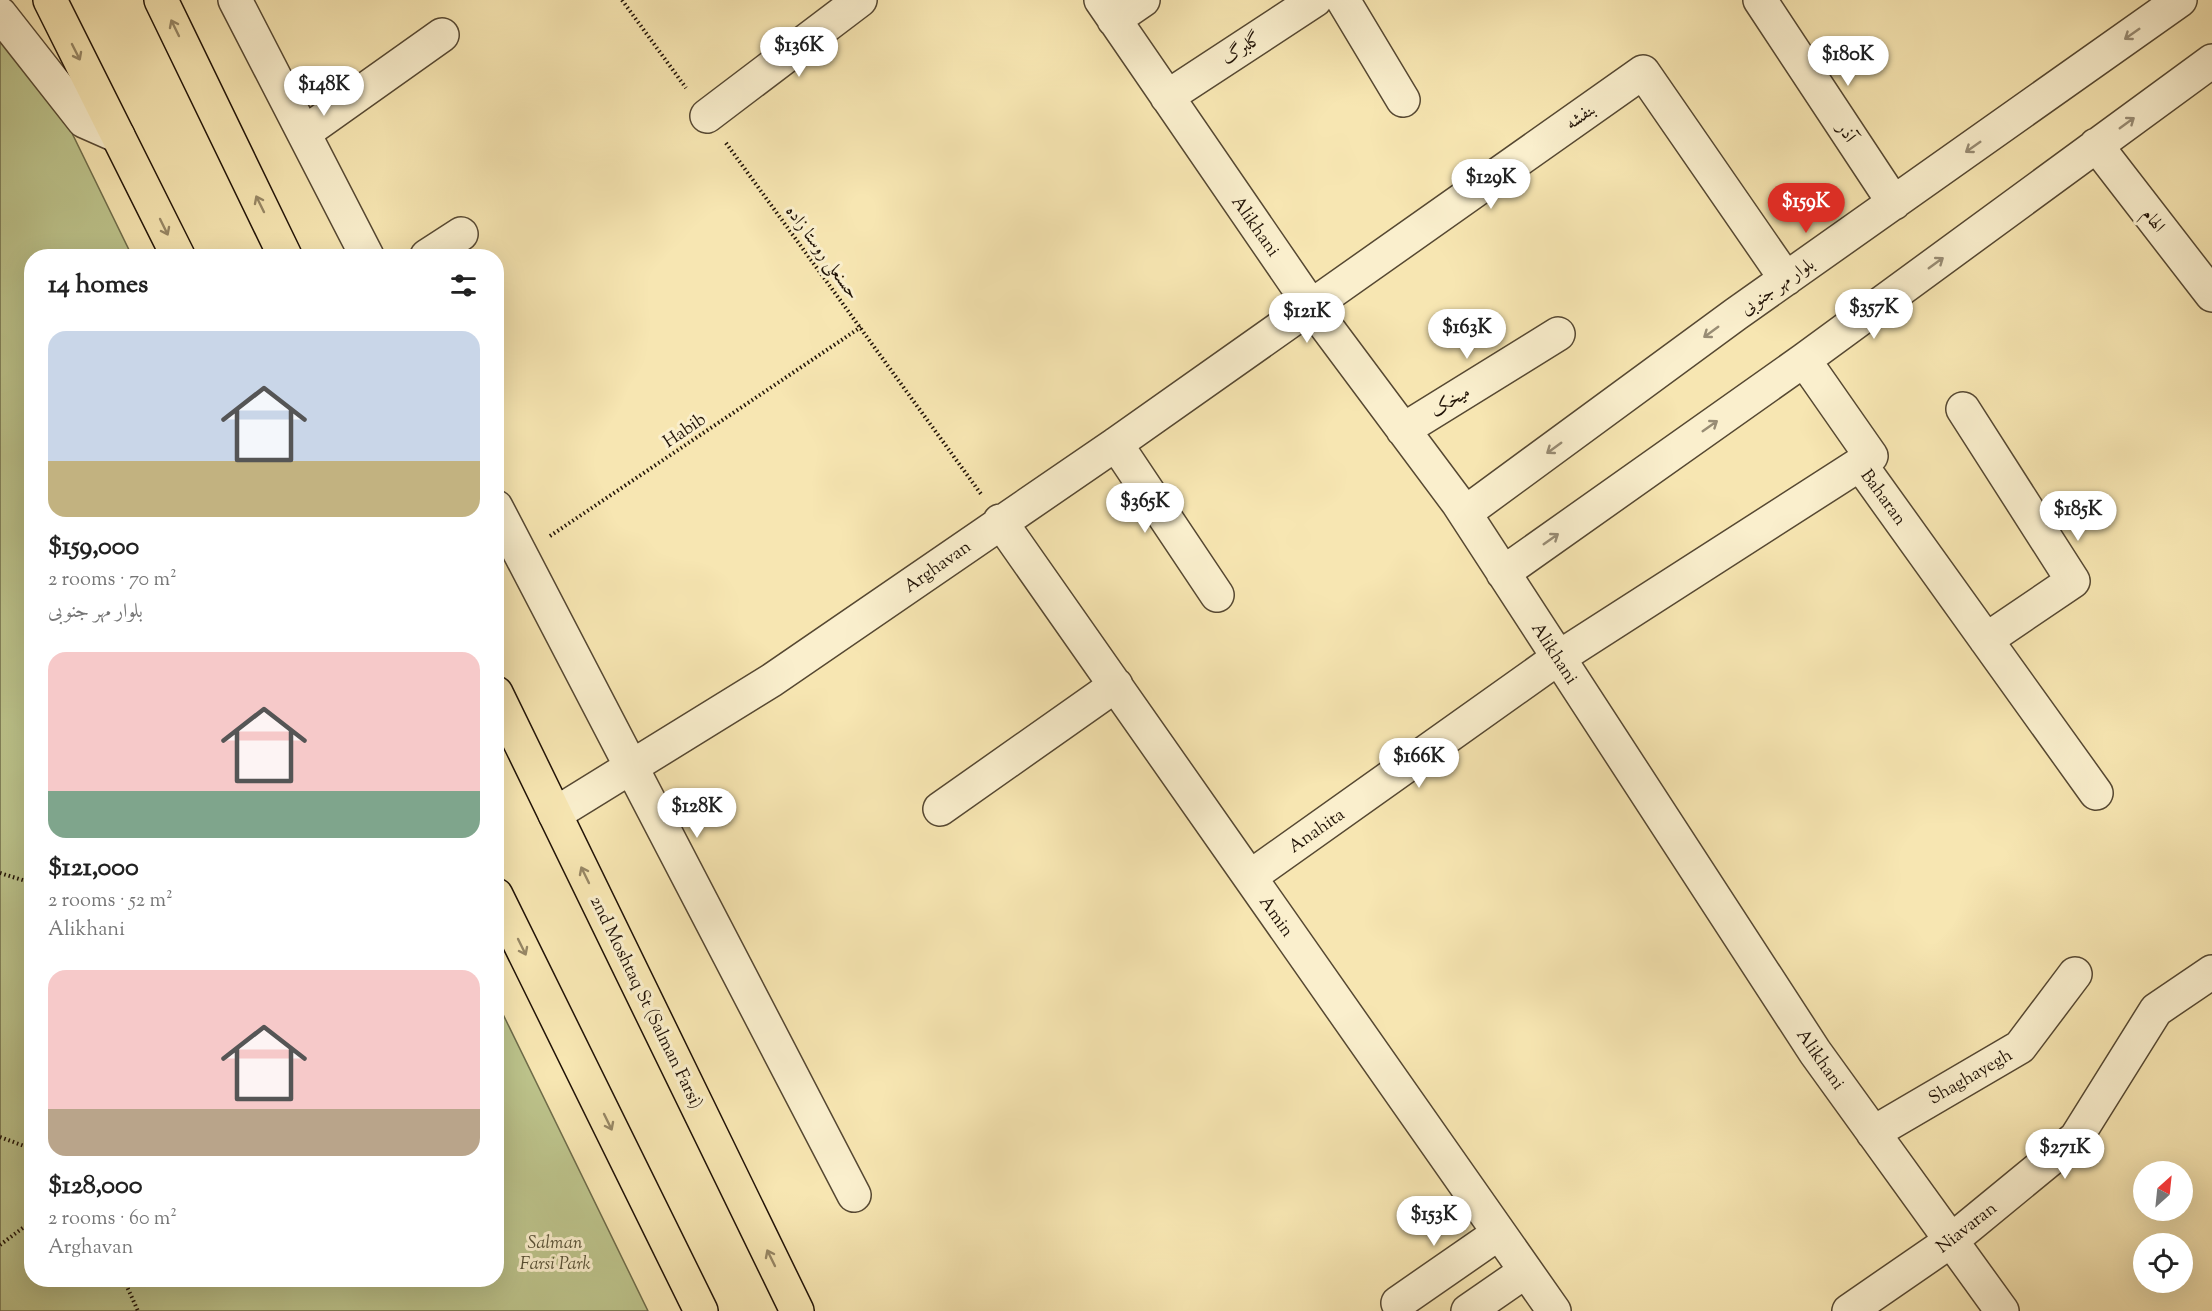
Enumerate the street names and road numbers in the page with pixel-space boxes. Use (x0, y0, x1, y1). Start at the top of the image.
street label: گلبرگ (1217, 27, 1267, 72)
street label: بنفشه (1561, 98, 1601, 137)
street label: آذر (1828, 116, 1863, 150)
street label: Alikhani (1224, 191, 1285, 263)
street label: حسنعلی روستا زاده (778, 200, 865, 306)
street label: الهام (2134, 204, 2170, 240)
street label: بلوار مهر جنوبی (1736, 253, 1821, 323)
street label: میخک (1426, 380, 1476, 425)
street label: Habib (658, 408, 712, 456)
street label: Baharan (1853, 465, 1912, 532)
street label: Arghavan (899, 535, 977, 600)
street label: Alikhani (1524, 618, 1583, 690)
street label: Anahita (1284, 803, 1351, 861)
street label: Amin (1252, 891, 1299, 943)
street label: 2nd Moshtaq St (Salman Farsi) (582, 892, 708, 1114)
street label: Alikhani (1789, 1024, 1850, 1096)
street label: Shaghayegh (1924, 1043, 2018, 1112)
street label: Niavaran (1931, 1196, 2003, 1261)

